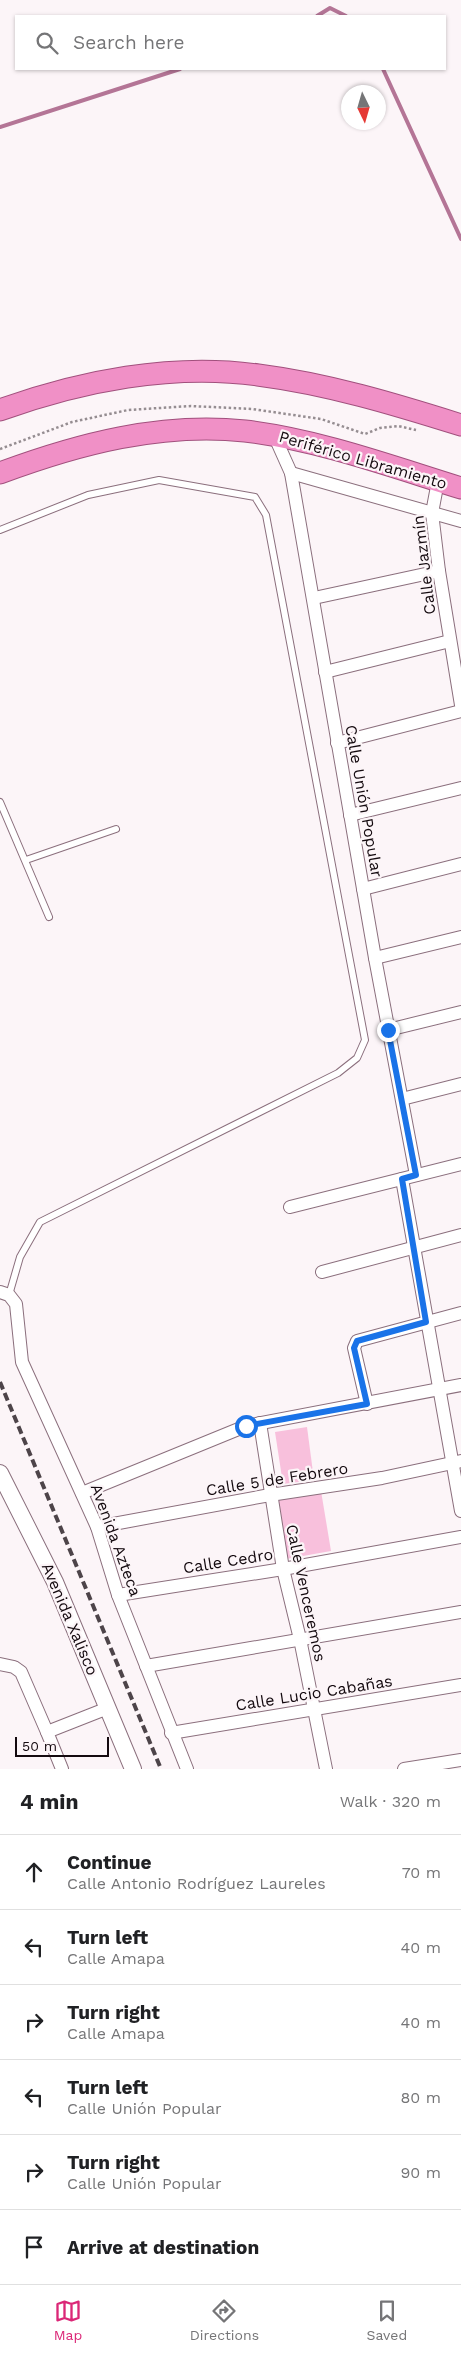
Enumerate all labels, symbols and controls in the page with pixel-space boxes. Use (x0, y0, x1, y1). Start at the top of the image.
search box (15, 15, 446, 70)
icon: search (33, 29, 61, 57)
text: Search here (73, 31, 184, 54)
north arrow (341, 85, 386, 130)
street label: Periférico Libramiento (277, 427, 449, 493)
street label: Calle Jazmín (408, 514, 440, 616)
street label: Calle Unión Popular (341, 723, 387, 879)
route end (377, 1019, 400, 1042)
route start (235, 1415, 258, 1438)
street label: Calle 5 de Febrero (205, 1458, 349, 1500)
street label: Avenida Azteca (87, 1481, 145, 1599)
street label: Calle Venceremos (282, 1523, 330, 1663)
street label: Calle Cedro (182, 1545, 274, 1577)
street label: Avenida Xalisco (38, 1560, 102, 1678)
street label: Calle Lucio Cabañas (234, 1671, 394, 1715)
scale bar (15, 1734, 109, 1757)
text: 50 m (22, 1738, 57, 1754)
text: 4 min (20, 1789, 78, 1814)
text: Walk · 320 m (340, 1792, 441, 1811)
text: Continue (67, 1851, 151, 1874)
icon: ahead (20, 1858, 48, 1886)
text: 70 m (402, 1863, 441, 1882)
text: Calle Antonio Rodríguez Laureles (67, 1874, 326, 1893)
text: Turn left (67, 1926, 148, 1949)
icon: left (20, 1933, 48, 1961)
text: 40 m (401, 1938, 441, 1957)
text: Calle Amapa (67, 1949, 165, 1968)
text: Turn right (67, 2001, 160, 2024)
icon: right (20, 2008, 48, 2036)
text: 40 m (401, 2013, 441, 2032)
text: Calle Amapa (67, 2024, 165, 2043)
text: Turn left (67, 2076, 148, 2099)
icon: left (20, 2083, 48, 2111)
text: 80 m (400, 2088, 441, 2107)
text: Calle Unión Popular (67, 2099, 221, 2118)
text: Turn right (67, 2151, 160, 2174)
icon: right (20, 2158, 48, 2186)
text: 90 m (400, 2163, 441, 2182)
text: Calle Unión Popular (67, 2174, 221, 2193)
icon: arrive (20, 2233, 48, 2261)
text: Arrive at destination (67, 2236, 259, 2259)
tab: Map (54, 2297, 82, 2343)
tab: Directions (190, 2297, 259, 2343)
tab: Saved (367, 2297, 407, 2343)

